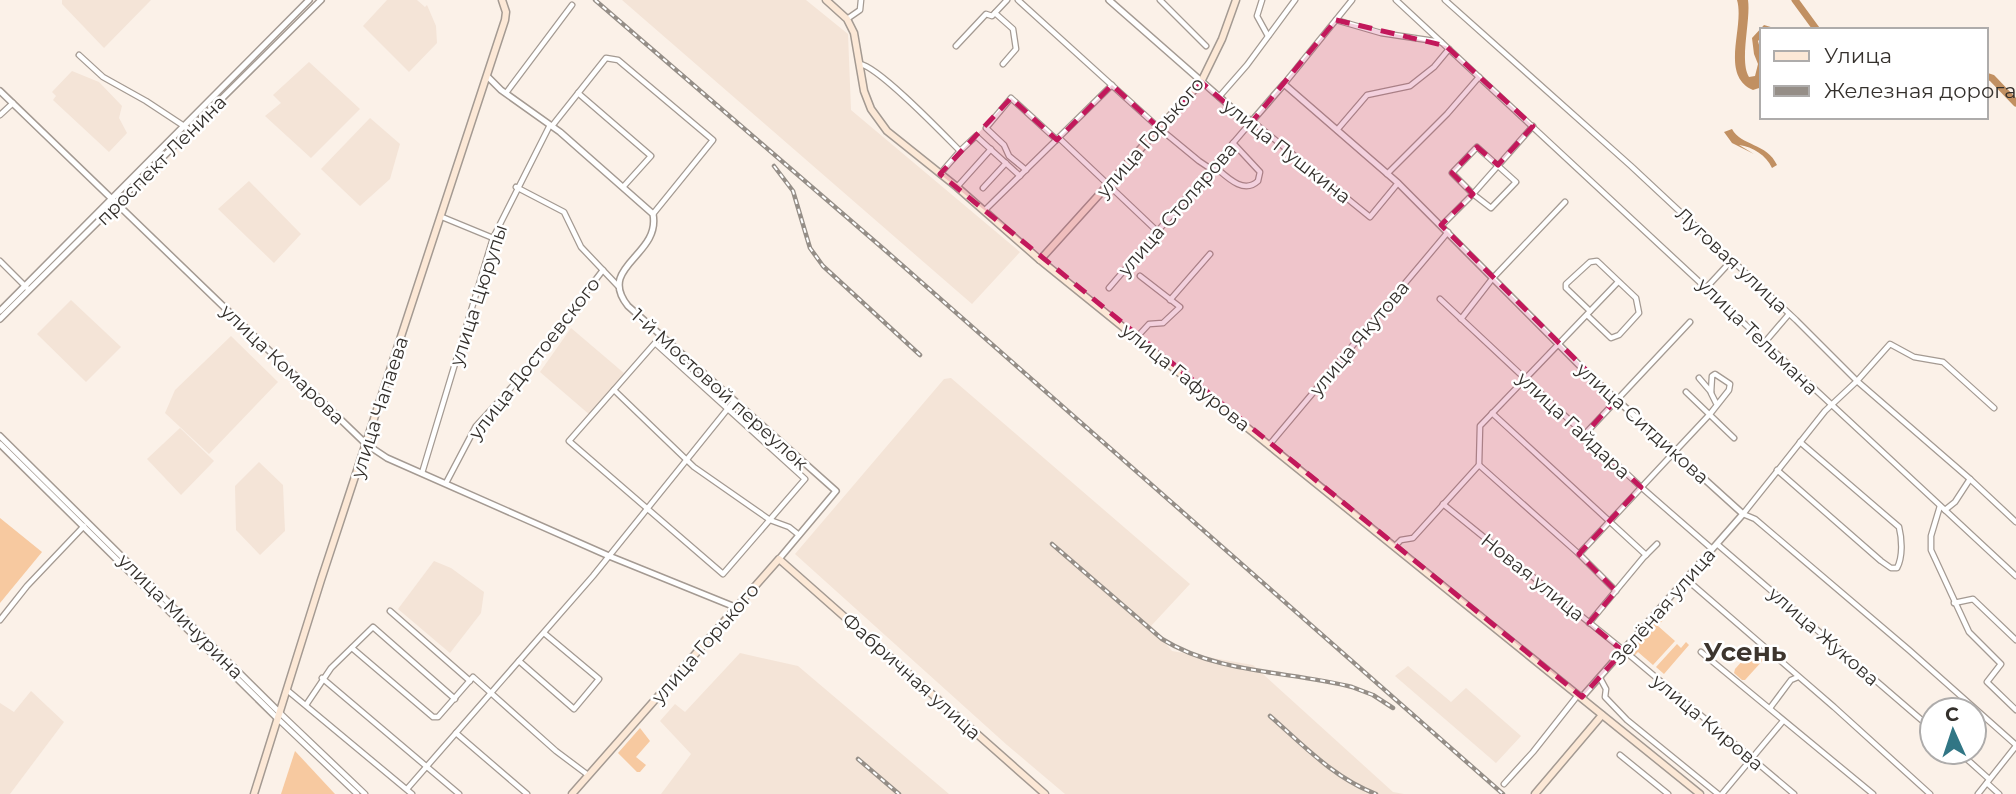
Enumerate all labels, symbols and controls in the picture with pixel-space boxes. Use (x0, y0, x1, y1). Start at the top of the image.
legend (1760, 28, 1988, 119)
text: Улица (1824, 43, 1892, 68)
street label: улица Горького (1091, 72, 1209, 203)
text: Железная дорога (1824, 78, 2016, 103)
street label: проспект Ленина (92, 91, 231, 230)
street label: улица Пушкина (1217, 94, 1355, 209)
street label: улица Столярова (1112, 138, 1242, 282)
street label: Луговая улица (1671, 203, 1792, 318)
street label: улица Цюрупы (444, 221, 512, 370)
street label: улица Тельмана (1692, 272, 1823, 400)
street label: улица Достоевского (463, 273, 605, 445)
street label: улица Якутова (1304, 276, 1414, 401)
street label: улица Комарова (215, 299, 349, 429)
street label: 1-й Мостовой переулок (627, 304, 813, 475)
street label: улица Гафурова (1116, 318, 1255, 436)
street label: улица Чапаева (345, 334, 413, 482)
street label: улица Ситдикова (1571, 357, 1714, 489)
street label: улица Гайдара (1512, 366, 1635, 484)
street label: Новая улица (1476, 529, 1589, 626)
street label: Зелёная улица (1607, 543, 1720, 669)
street label: улица Мичурина (113, 548, 248, 684)
street label: улица Горького (646, 578, 764, 709)
street label: улица Жукова (1763, 581, 1884, 691)
street label: Фабричная улица (838, 608, 986, 745)
district label: Усень (1703, 636, 1787, 668)
street label: улица Кирова (1647, 668, 1768, 776)
north arrow (1918, 696, 1988, 766)
text: С (1945, 703, 1960, 726)

